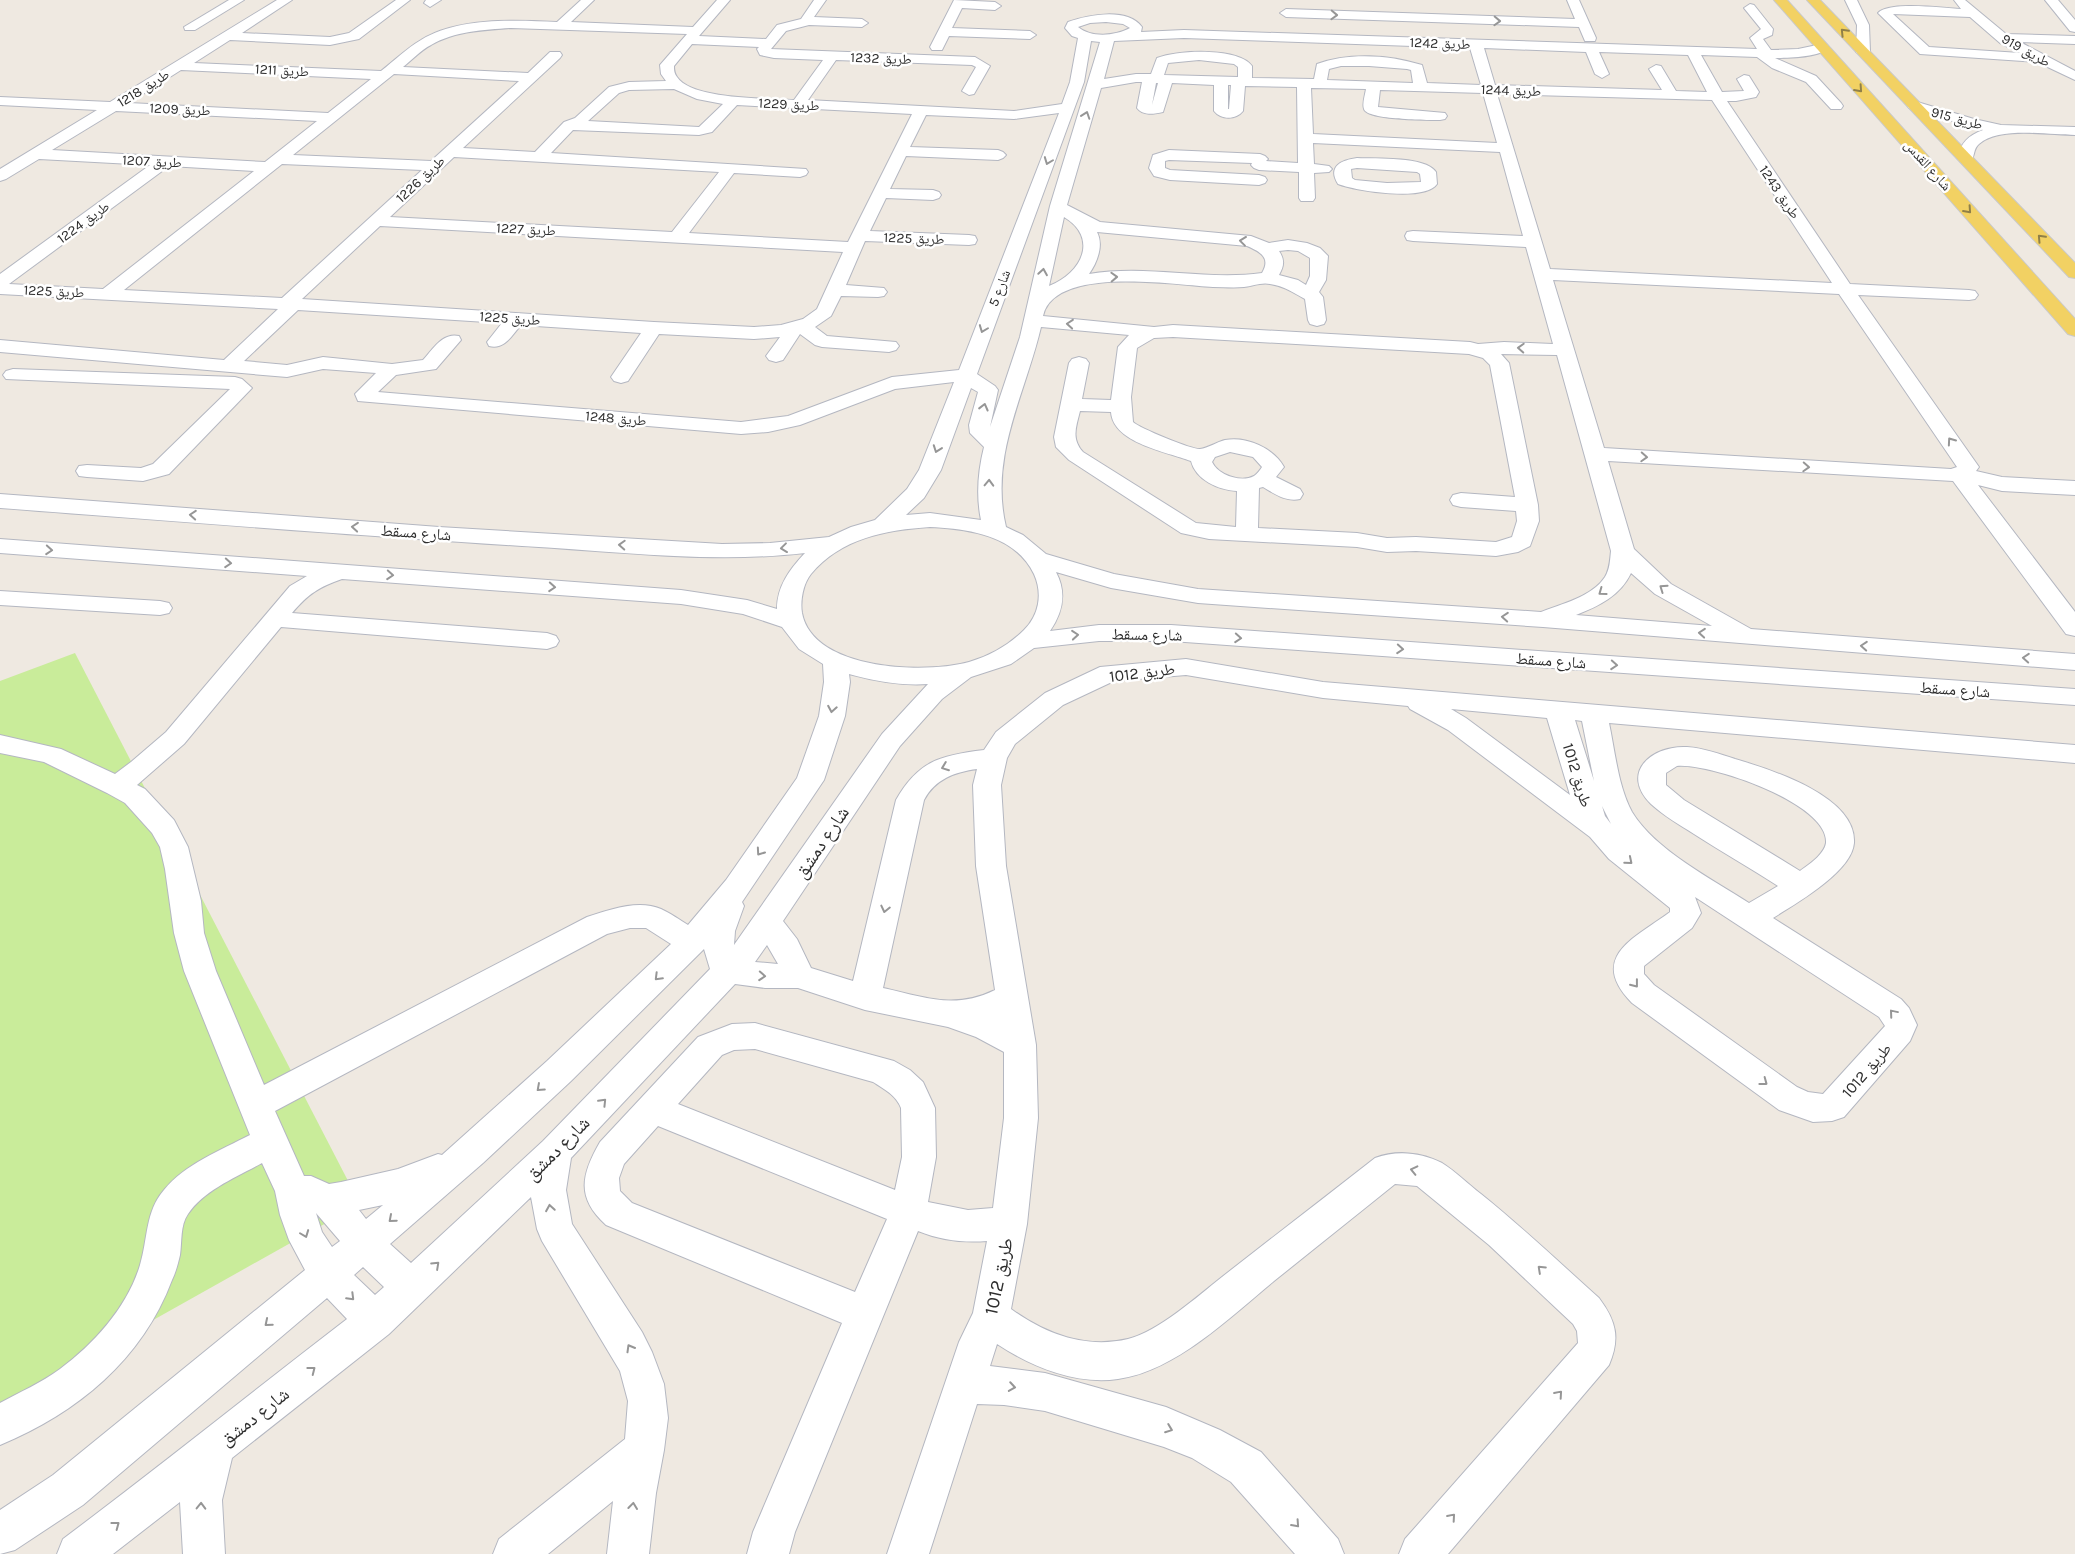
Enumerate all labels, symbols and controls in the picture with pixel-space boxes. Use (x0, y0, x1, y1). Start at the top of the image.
one-way arrow (1331, 10, 1339, 20)
one-way arrow (1493, 15, 1501, 26)
one-way arrow (1841, 29, 1850, 38)
street label: طريق 919 (1998, 30, 2053, 72)
street label: طريق 1242 (1409, 34, 1471, 54)
street label: طريق 1232 (850, 49, 912, 69)
street label: طريق 1211 (255, 61, 309, 81)
street label: طريق 1218 (114, 66, 173, 112)
street label: طريق 1244 (1480, 81, 1541, 101)
one-way arrow (1853, 83, 1862, 92)
street label: طريق 1229 (758, 94, 820, 116)
street label: طريق 1209 (149, 99, 211, 121)
street label: طريق 915 (1929, 103, 1985, 134)
one-way arrow (1080, 112, 1090, 120)
street label: شارع القدس (1900, 136, 1955, 195)
street label: طريق 1207 (122, 151, 182, 173)
street label: طريق 1226 (392, 152, 449, 207)
one-way arrow (1044, 156, 1054, 165)
street label: طريق 1243 (1755, 162, 1804, 223)
street label: طريق 1224 (54, 198, 113, 248)
one-way arrow (1962, 204, 1971, 213)
street label: طريق 1227 (496, 219, 556, 241)
street label: طريق 1225 (883, 229, 945, 249)
one-way arrow (2038, 234, 2047, 243)
one-way arrow (1239, 236, 1248, 246)
street label: شارع 5 (985, 267, 1015, 309)
one-way arrow (1037, 267, 1047, 276)
one-way arrow (1110, 272, 1118, 283)
street label: طريق 1225 (23, 281, 85, 303)
street label: طريق 1225 (479, 308, 541, 330)
one-way arrow (1066, 319, 1074, 330)
one-way arrow (979, 324, 990, 333)
one-way arrow (1517, 343, 1525, 354)
one-way arrow (978, 402, 989, 411)
street label: طريق 1248 (585, 407, 647, 431)
one-way arrow (1948, 437, 1957, 447)
one-way arrow (933, 444, 943, 453)
one-way arrow (1640, 452, 1648, 463)
one-way arrow (1802, 461, 1810, 472)
one-way arrow (984, 479, 995, 487)
one-way arrow (189, 509, 197, 520)
street label: شارع مسقط (380, 521, 452, 545)
one-way arrow (351, 522, 359, 533)
one-way arrow (618, 540, 626, 551)
one-way arrow (780, 542, 788, 553)
one-way arrow (45, 544, 53, 555)
one-way arrow (224, 557, 232, 568)
one-way arrow (386, 569, 394, 580)
one-way arrow (549, 581, 557, 592)
one-way arrow (1659, 585, 1669, 594)
one-way arrow (1598, 586, 1608, 595)
one-way arrow (1501, 612, 1509, 623)
street label: شارع مسقط (1111, 624, 1183, 646)
one-way arrow (1698, 628, 1706, 639)
one-way arrow (1072, 630, 1080, 641)
one-way arrow (1234, 632, 1242, 643)
one-way arrow (1860, 640, 1868, 651)
one-way arrow (1396, 644, 1404, 655)
street label: شارع مسقط (1515, 649, 1587, 673)
one-way arrow (2022, 653, 2030, 664)
street label: طريق 1012 (1108, 659, 1176, 687)
one-way arrow (1610, 659, 1618, 670)
street label: شارع مسقط (1919, 678, 1991, 702)
one-way arrow (828, 705, 838, 713)
street label: طريق 1012 (1558, 741, 1596, 810)
one-way arrow (941, 761, 950, 771)
street label: شارع دمشق (790, 802, 854, 883)
one-way arrow (757, 847, 766, 856)
one-way arrow (1623, 855, 1632, 863)
one-way arrow (880, 905, 891, 914)
one-way arrow (759, 970, 767, 981)
one-way arrow (655, 971, 664, 980)
one-way arrow (1629, 978, 1638, 988)
one-way arrow (1890, 1010, 1899, 1019)
street label: طريق 1012 (1838, 1039, 1896, 1102)
one-way arrow (1758, 1076, 1768, 1085)
one-way arrow (537, 1083, 546, 1092)
one-way arrow (597, 1099, 606, 1108)
street label: شارع دمشق (521, 1112, 594, 1185)
one-way arrow (1410, 1165, 1419, 1176)
one-way arrow (546, 1204, 556, 1212)
one-way arrow (389, 1213, 398, 1221)
one-way arrow (299, 1229, 309, 1238)
street label: طريق 1012 (980, 1236, 1018, 1317)
one-way arrow (431, 1262, 440, 1271)
one-way arrow (1537, 1266, 1546, 1275)
one-way arrow (345, 1291, 354, 1300)
one-way arrow (264, 1318, 273, 1327)
one-way arrow (627, 1345, 637, 1354)
one-way arrow (307, 1366, 316, 1375)
one-way arrow (1008, 1382, 1016, 1392)
street label: شارع دمشق (216, 1383, 294, 1451)
one-way arrow (1553, 1391, 1562, 1400)
one-way arrow (1164, 1423, 1173, 1433)
one-way arrow (196, 1501, 207, 1509)
one-way arrow (628, 1501, 638, 1510)
one-way arrow (1446, 1514, 1455, 1523)
one-way arrow (1291, 1519, 1300, 1528)
one-way arrow (110, 1522, 119, 1530)

